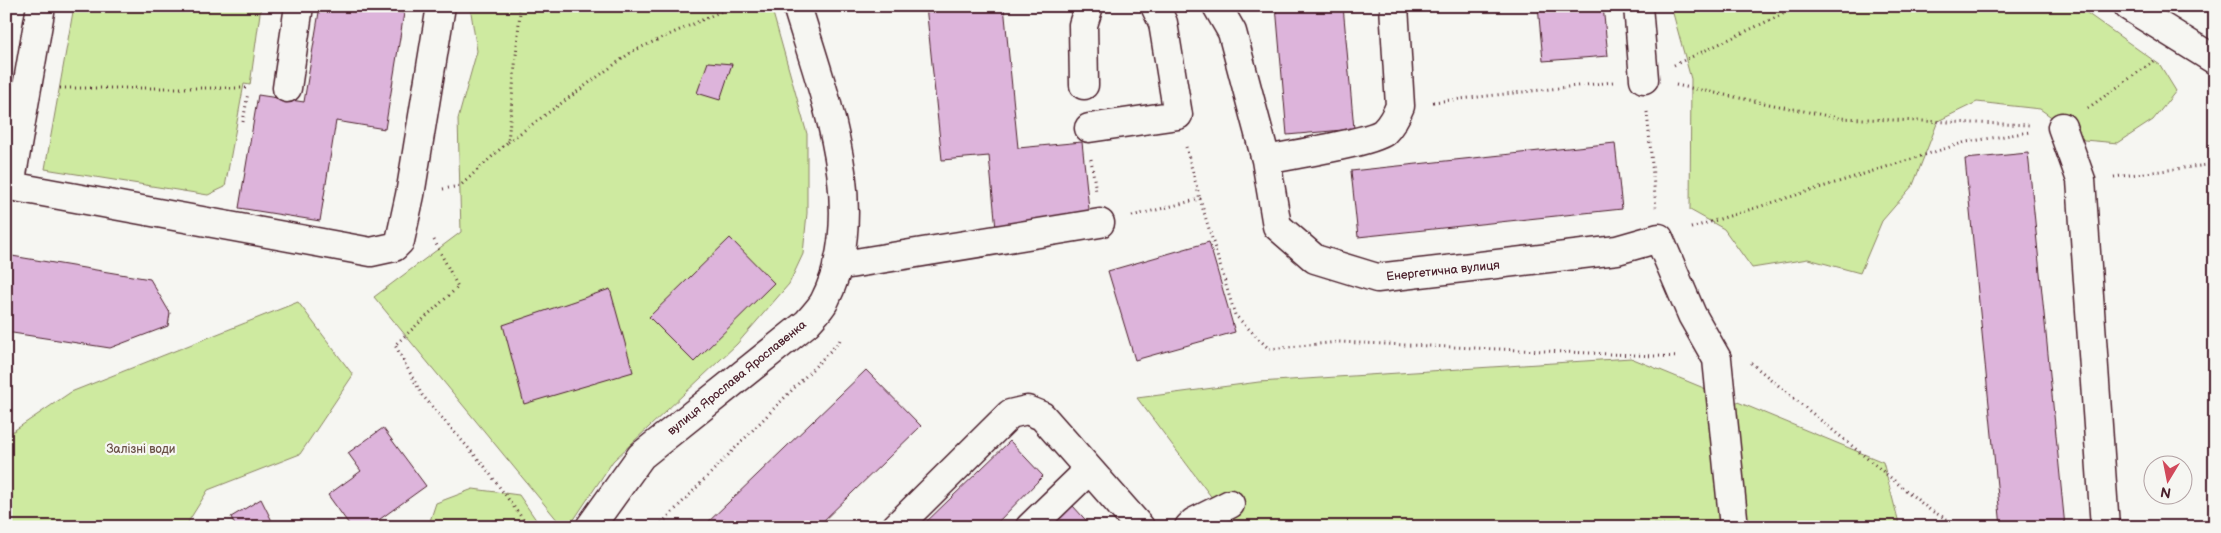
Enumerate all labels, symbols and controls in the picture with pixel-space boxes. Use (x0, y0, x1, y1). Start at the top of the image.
street label: Енергетична вулиця (1385, 258, 1501, 284)
street label: вулиця Ярослава Ярославенка (665, 317, 809, 439)
park label: Залізні води (107, 442, 175, 457)
north arrow (2144, 456, 2194, 506)
text: N (2159, 483, 2172, 502)

